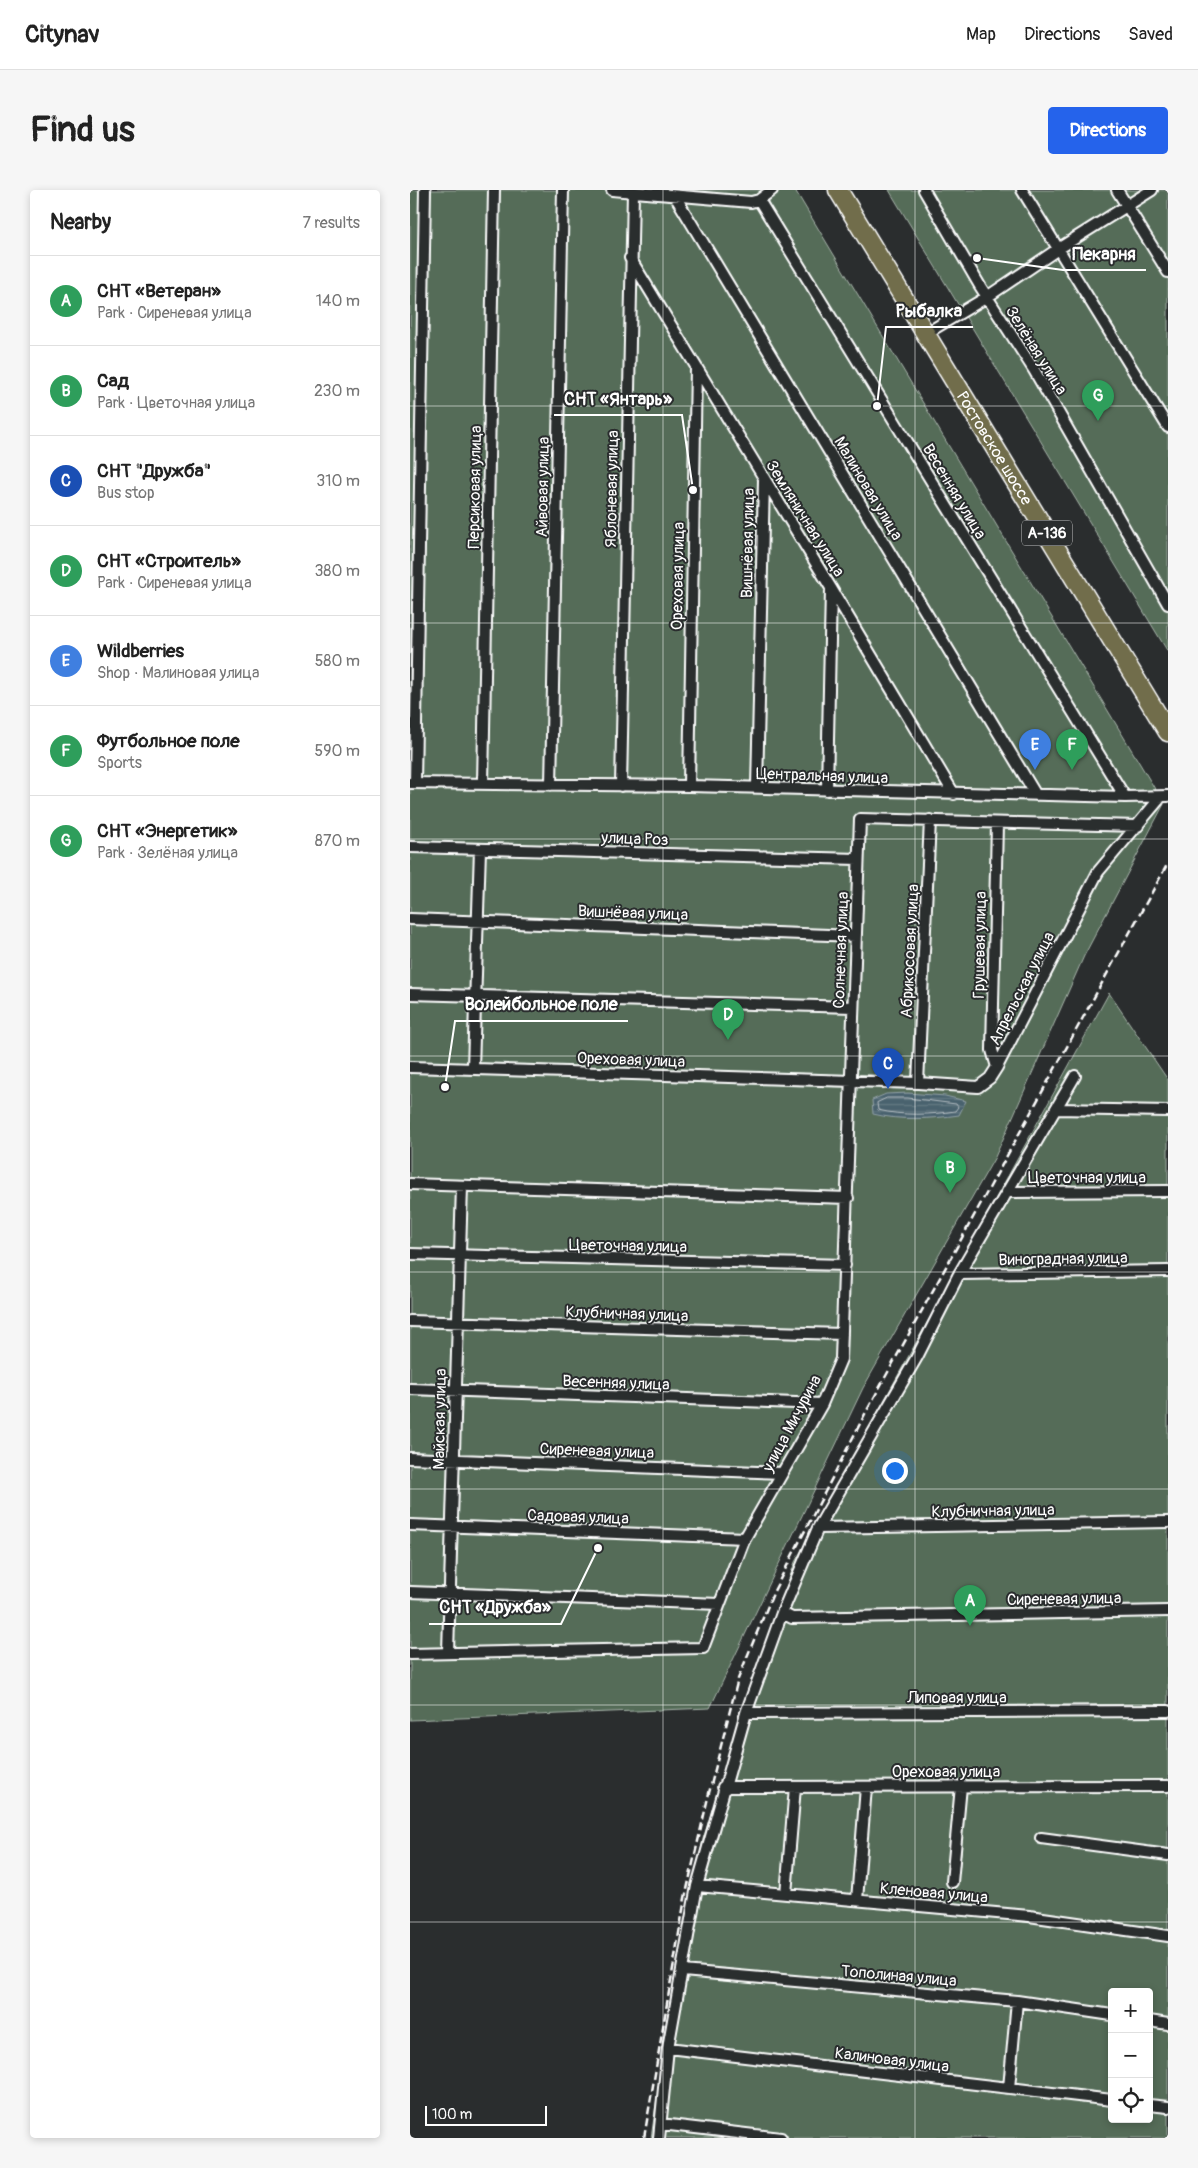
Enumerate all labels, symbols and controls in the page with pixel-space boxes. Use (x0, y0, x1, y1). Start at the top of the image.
text: Citynav (25, 20, 100, 49)
text: Map (966, 23, 996, 46)
text: Directions (1024, 23, 1100, 46)
text: Saved (1128, 23, 1173, 46)
button: Directions (1048, 107, 1168, 154)
text: Find us (30, 108, 135, 152)
text: Nearby (50, 209, 111, 236)
text: 7 results (302, 213, 360, 233)
callout: Пекарня (1063, 237, 1146, 270)
text: Пекарня (1072, 243, 1136, 266)
text: СНТ «Ветеран» (97, 279, 221, 303)
text: A (61, 291, 71, 311)
text: 140 m (316, 291, 360, 311)
callout: Рыбалка (886, 294, 973, 327)
text: Рыбалка (896, 300, 963, 323)
street label: Зелёная улица (1001, 302, 1071, 399)
text: Park · Сиреневая улица (97, 303, 252, 323)
text: Сад (97, 369, 129, 393)
pin: G (1082, 380, 1114, 421)
text: B (61, 381, 71, 401)
text: 230 m (314, 381, 360, 401)
callout: СНТ «Янтарь» (554, 382, 682, 415)
text: СНТ «Янтарь» (564, 388, 673, 411)
street label: Ростовское шоссе (952, 388, 1036, 509)
text: Park · Цветочная улица (97, 393, 255, 413)
street label: Персиковая улица (464, 425, 486, 549)
street label: Яблоневая улица (601, 430, 623, 548)
street label: Малиновая улица (829, 433, 907, 544)
street label: Айвовая улица (532, 437, 554, 538)
street label: Весенняя улица (918, 440, 990, 543)
street label: Земляничная улица (761, 457, 849, 580)
text: СНТ "Дружба" (97, 459, 211, 483)
text: C (61, 471, 71, 491)
text: 310 m (316, 471, 360, 491)
text: Bus stop (97, 483, 155, 503)
street label: Вишнёвая улица (737, 488, 759, 598)
road number: А-136 (1022, 520, 1072, 546)
street label: Ореховая улица (667, 522, 689, 630)
text: СНТ «Строитель» (97, 549, 241, 573)
text: D (61, 561, 71, 581)
text: 380 m (314, 561, 360, 581)
text: Park · Сиреневая улица (97, 573, 252, 593)
text: Wildberries (97, 639, 184, 663)
text: E (62, 651, 70, 671)
text: 580 m (315, 651, 360, 671)
text: Shop · Малиновая улица (97, 663, 259, 683)
text: Футбольное поле (97, 729, 240, 753)
pin: E (1019, 729, 1051, 770)
pin: F (1056, 729, 1088, 770)
text: F (61, 741, 71, 761)
text: 590 m (314, 741, 360, 761)
text: Sports (97, 753, 142, 773)
street label: Центральная улица (756, 764, 888, 788)
text: СНТ «Энергетик» (97, 819, 237, 843)
street label: улица Роз (600, 828, 669, 850)
text: G (61, 831, 71, 851)
text: 870 m (315, 831, 360, 851)
text: Park · Зелёная улица (97, 843, 238, 863)
street label: Абрикосовая улица (897, 884, 923, 1018)
street label: Солнечная улица (829, 891, 853, 1009)
street label: Грушевая улица (969, 891, 991, 999)
street label: Вишнёвая улица (578, 901, 688, 925)
street label: Апрельская улица (985, 928, 1059, 1048)
callout: Волейбольное поле (455, 988, 628, 1021)
text: Волейбольное поле (464, 993, 619, 1016)
pin: D (712, 999, 744, 1040)
street label: Ореховая улица (576, 1048, 685, 1072)
pin: C (872, 1048, 904, 1089)
pin: B (934, 1152, 966, 1193)
street label: Цветочная улица (1028, 1168, 1146, 1188)
street label: Цветочная улица (569, 1235, 687, 1257)
street label: Виноградная улица (998, 1248, 1128, 1270)
street label: Клубничная улица (565, 1302, 689, 1326)
street label: Майская улица (429, 1368, 451, 1470)
street label: Весенняя улица (562, 1371, 670, 1395)
street label: улица Мичурина (757, 1372, 826, 1476)
street label: Сиреневая улица (539, 1439, 655, 1463)
your location (882, 1458, 908, 1484)
street label: Клубничная улица (931, 1500, 1055, 1522)
street label: Садовая улица (527, 1505, 629, 1529)
pin: A (954, 1585, 986, 1626)
street label: Сиреневая улица (1007, 1588, 1121, 1610)
callout: СНТ «Дружба» (429, 1591, 561, 1624)
text: СНТ «Дружба» (439, 1596, 552, 1619)
street label: Липовая улица (906, 1688, 1007, 1708)
street label: Ореховая улица (892, 1762, 1000, 1782)
street label: Кленовая улица (879, 1878, 989, 1908)
street label: Тополиная улица (840, 1961, 958, 1991)
map controls (1108, 1988, 1153, 2123)
button: + (1108, 1988, 1153, 2033)
button: − (1108, 2033, 1153, 2078)
street label: Калиновая улица (834, 2043, 950, 2077)
button: locate (1108, 2078, 1153, 2123)
scale bar (425, 2103, 548, 2126)
text: 100 m (432, 2106, 472, 2123)

